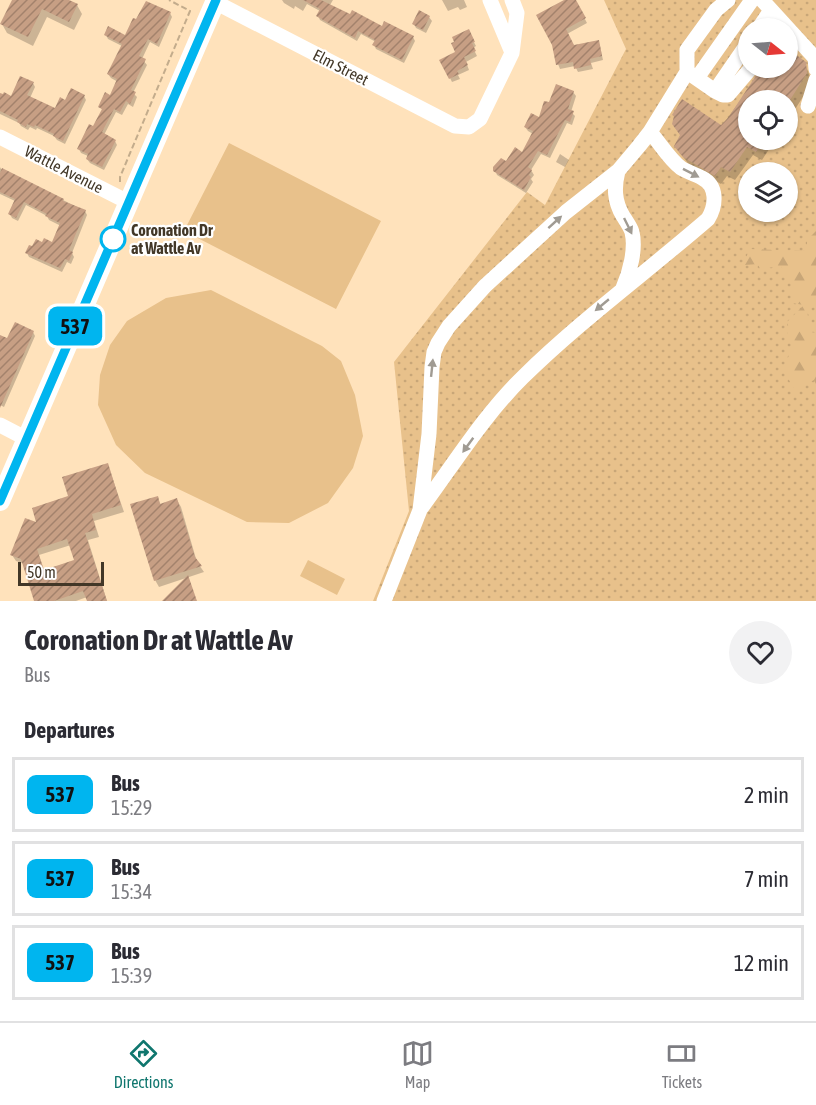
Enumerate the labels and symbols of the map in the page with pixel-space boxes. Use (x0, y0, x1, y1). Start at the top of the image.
north arrow (738, 18, 798, 78)
street label: Elm Street (310, 45, 372, 89)
street label: Wattle Avenue (22, 142, 106, 196)
one-way arrow (683, 168, 700, 178)
one-way arrow (547, 216, 562, 229)
one-way arrow (622, 217, 632, 235)
place label: Coronation Dr at Wattle Av (131, 221, 213, 257)
marker: Coronation Dr at Wattle Av (100, 226, 126, 252)
one-way arrow (595, 298, 610, 311)
line badge: 537 (40, 306, 110, 346)
one-way arrow (427, 358, 437, 377)
one-way arrow (462, 437, 474, 453)
scale bar (18, 559, 104, 586)

